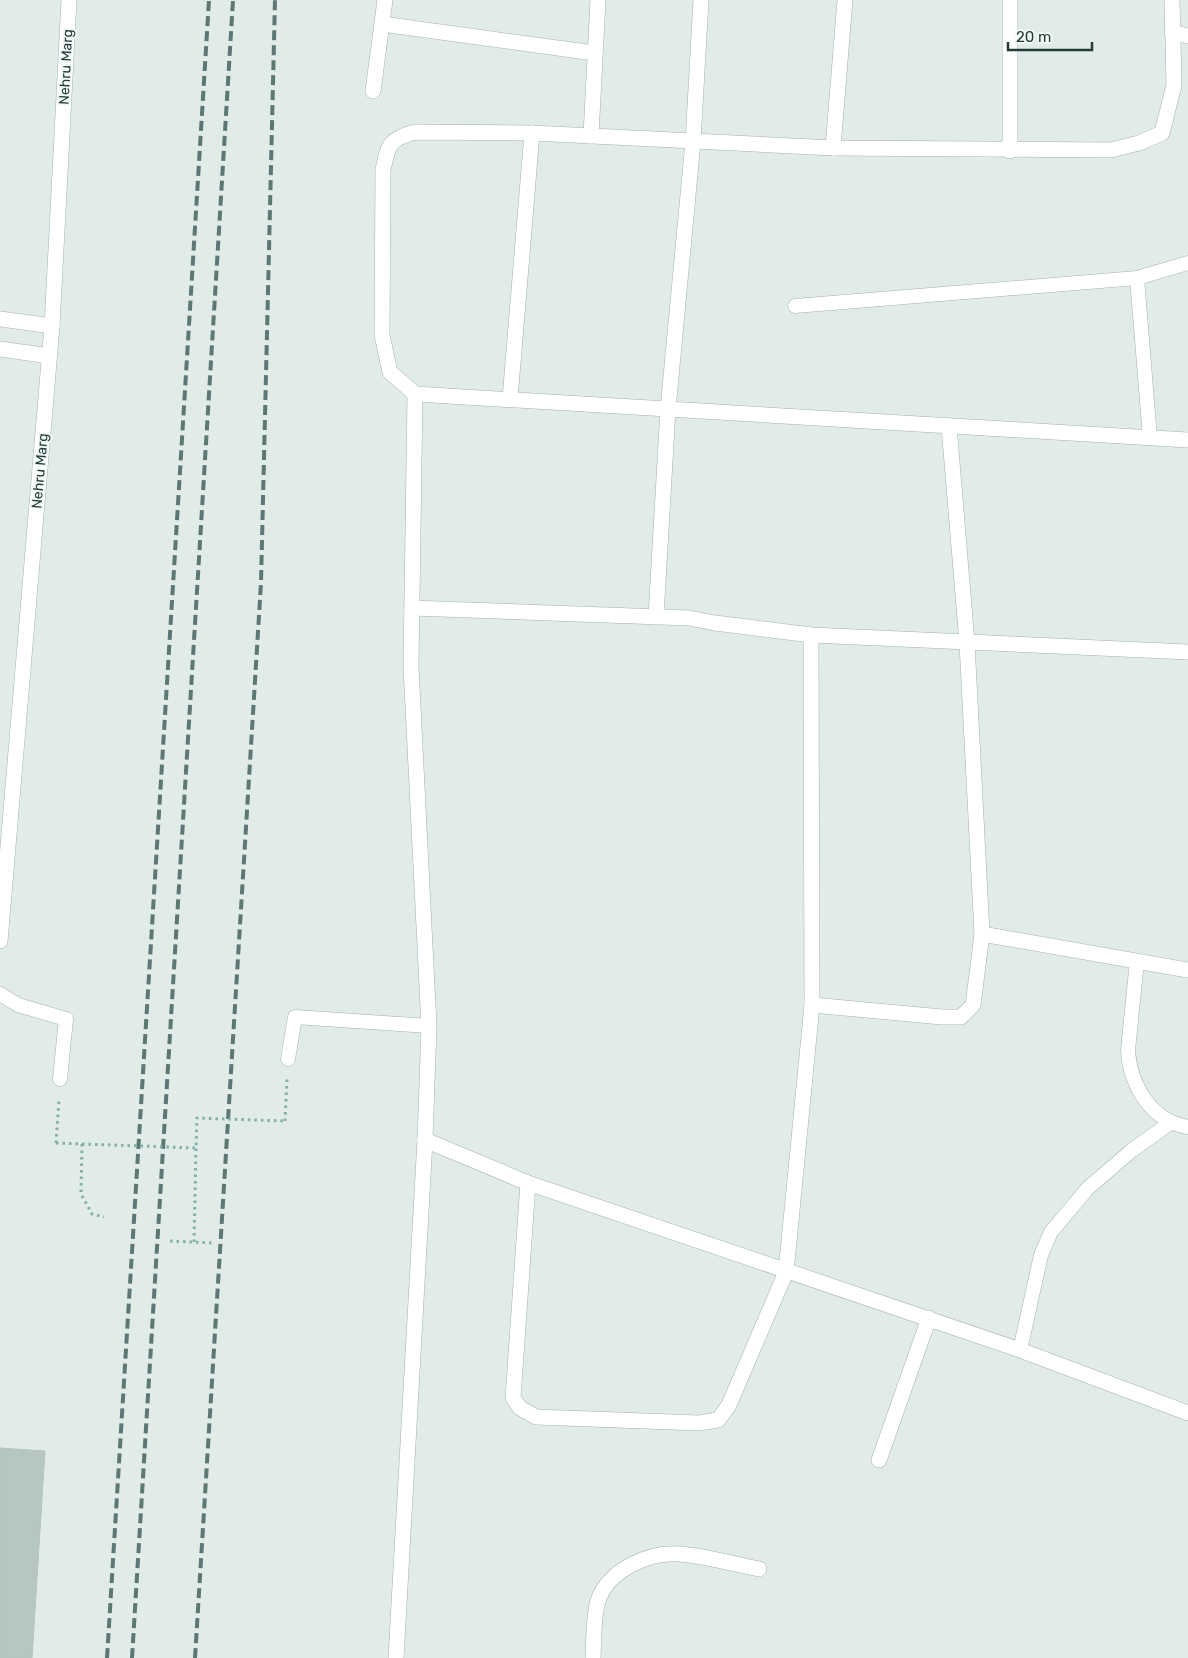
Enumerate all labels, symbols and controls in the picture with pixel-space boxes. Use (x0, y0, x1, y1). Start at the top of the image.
scale bar (1008, 20, 1092, 52)
text: 20 m (1016, 28, 1051, 46)
street label: Nehru Marg (56, 29, 76, 105)
street label: Nehru Marg (28, 433, 52, 509)

